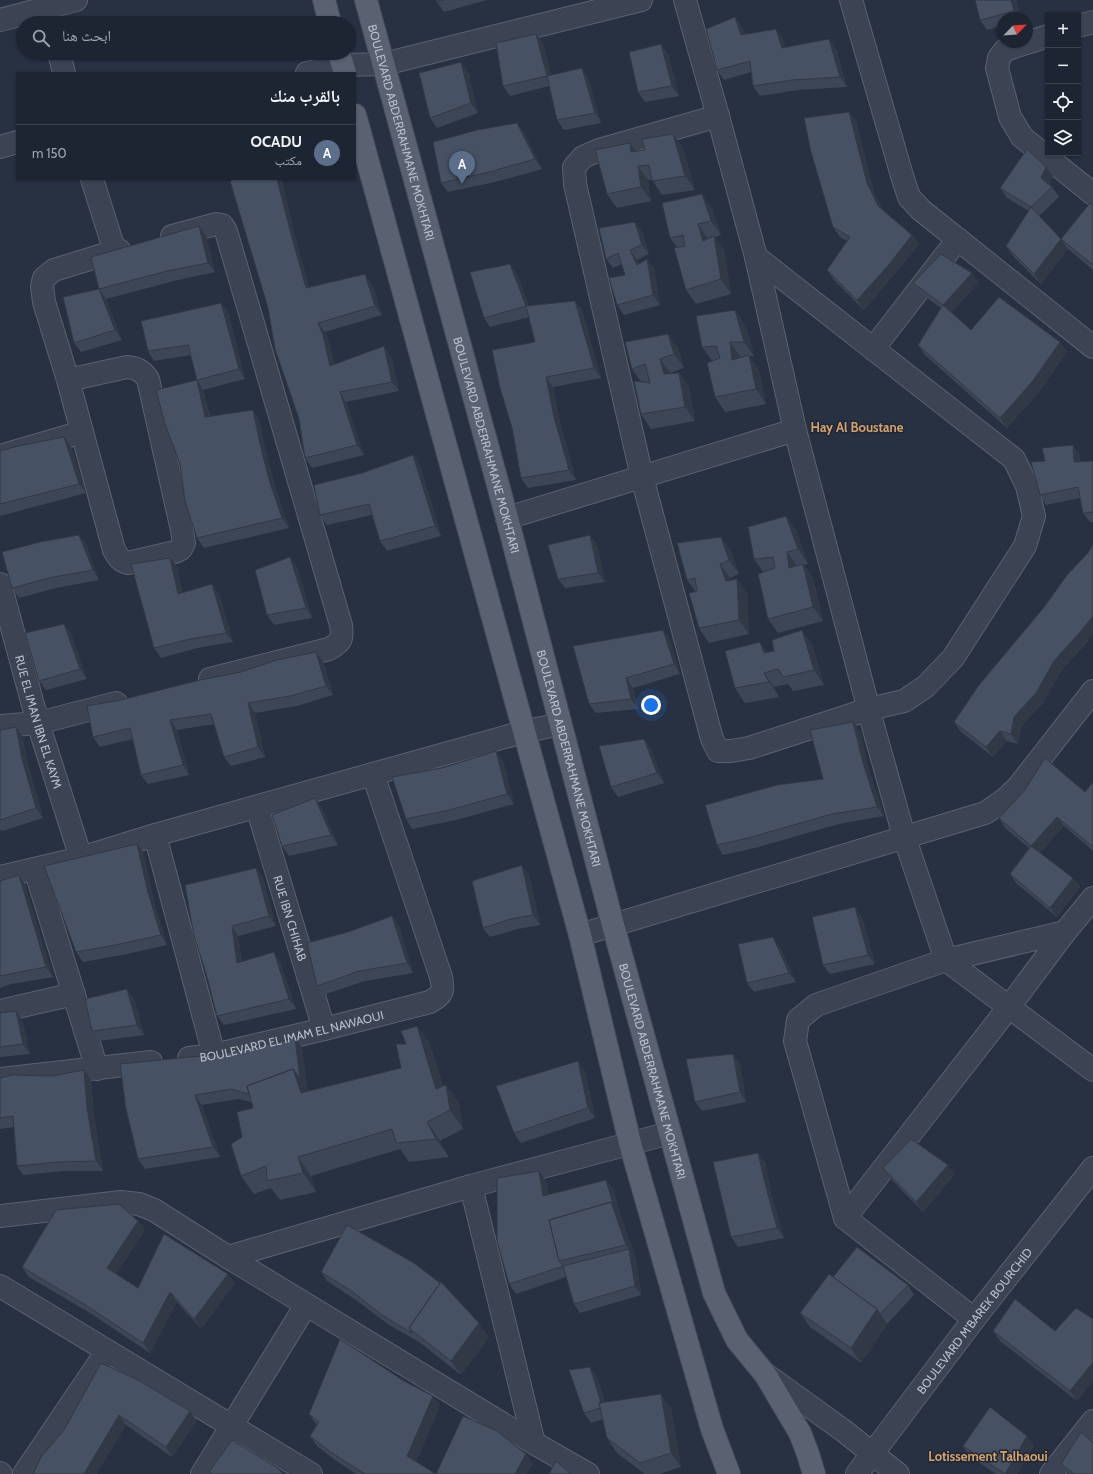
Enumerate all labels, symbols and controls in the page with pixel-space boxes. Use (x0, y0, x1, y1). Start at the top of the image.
north arrow (997, 12, 1033, 48)
map controls (1045, 12, 1081, 156)
button: + (1045, 12, 1081, 48)
search box (16, 16, 356, 60)
street label: BOULEVARD ABDERRAHMANE MOKHTARI (365, 22, 439, 242)
icon: search (30, 27, 52, 49)
text: ابحث هنا (62, 27, 111, 45)
button: − (1045, 48, 1081, 84)
button: locate (1045, 84, 1081, 120)
text: بالقرب منك (270, 86, 340, 106)
button: layers (1045, 120, 1081, 156)
text: OCADU (251, 133, 302, 151)
text: 150 m (32, 145, 67, 161)
text: A (323, 145, 331, 161)
pin: A (449, 151, 475, 184)
text: مكتب (275, 152, 302, 168)
street label: BOULEVARD ABDERRAHMANE MOKHTARI (450, 335, 523, 555)
district label: Hay Al Boustane (811, 419, 904, 435)
street label: BOULEVARD ABDERRAHMANE MOKHTARI (534, 648, 605, 868)
street label: RUE EL IMAN IBN EL KAYM (12, 653, 66, 790)
your location (641, 695, 661, 715)
street label: RUE IBN CHIHAB (271, 873, 311, 963)
street label: BOULEVARD ABDERRAHMANE MOKHTARI (616, 961, 690, 1181)
street label: BOULEVARD EL IMAM EL NAWAOUI (199, 1007, 385, 1064)
street label: BOULEVARD M'BAREK BOURCHID (913, 1244, 1035, 1396)
district label: Lotissement Talhaoui (928, 1448, 1048, 1464)

